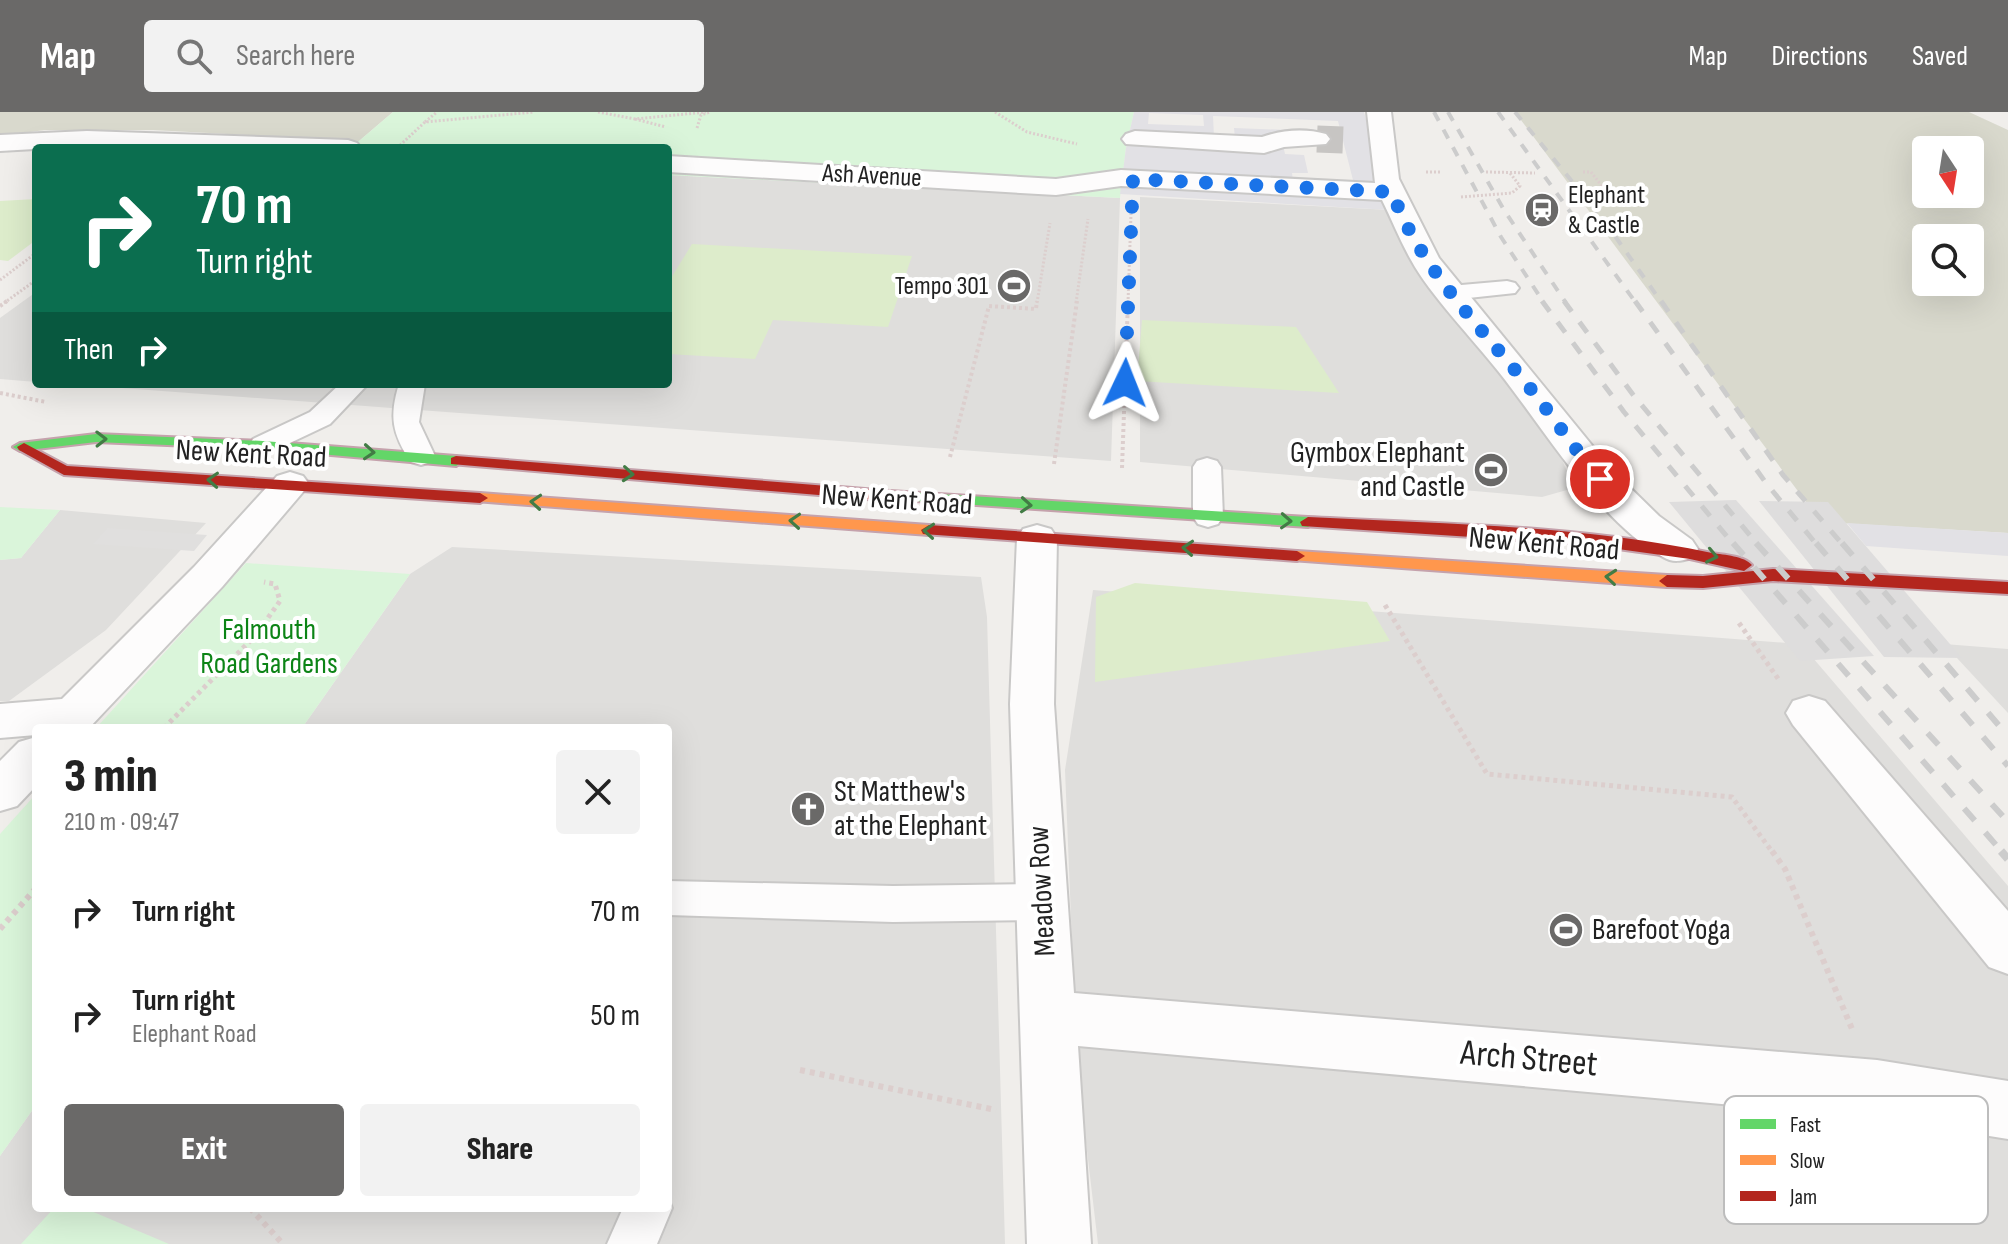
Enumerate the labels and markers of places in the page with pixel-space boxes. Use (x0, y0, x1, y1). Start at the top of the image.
place label: Elephant & Castle (1568, 180, 1645, 241)
station icon: Elephant & Castle (1523, 191, 1561, 229)
sports icon: Tempo 301 (995, 267, 1033, 305)
place label: Tempo 301 (895, 271, 988, 302)
place label: Gymbox Elephant and Castle (1290, 435, 1465, 505)
pin (1566, 445, 1634, 513)
sports icon: Gymbox Elephant and Castle (1472, 451, 1510, 489)
place label: St Matthew's at the Elephant (834, 774, 987, 844)
church icon: St Matthew's at the Elephant (789, 790, 827, 828)
sports icon: Barefoot Yoga (1547, 911, 1585, 949)
place label: Barefoot Yoga (1592, 912, 1730, 948)

